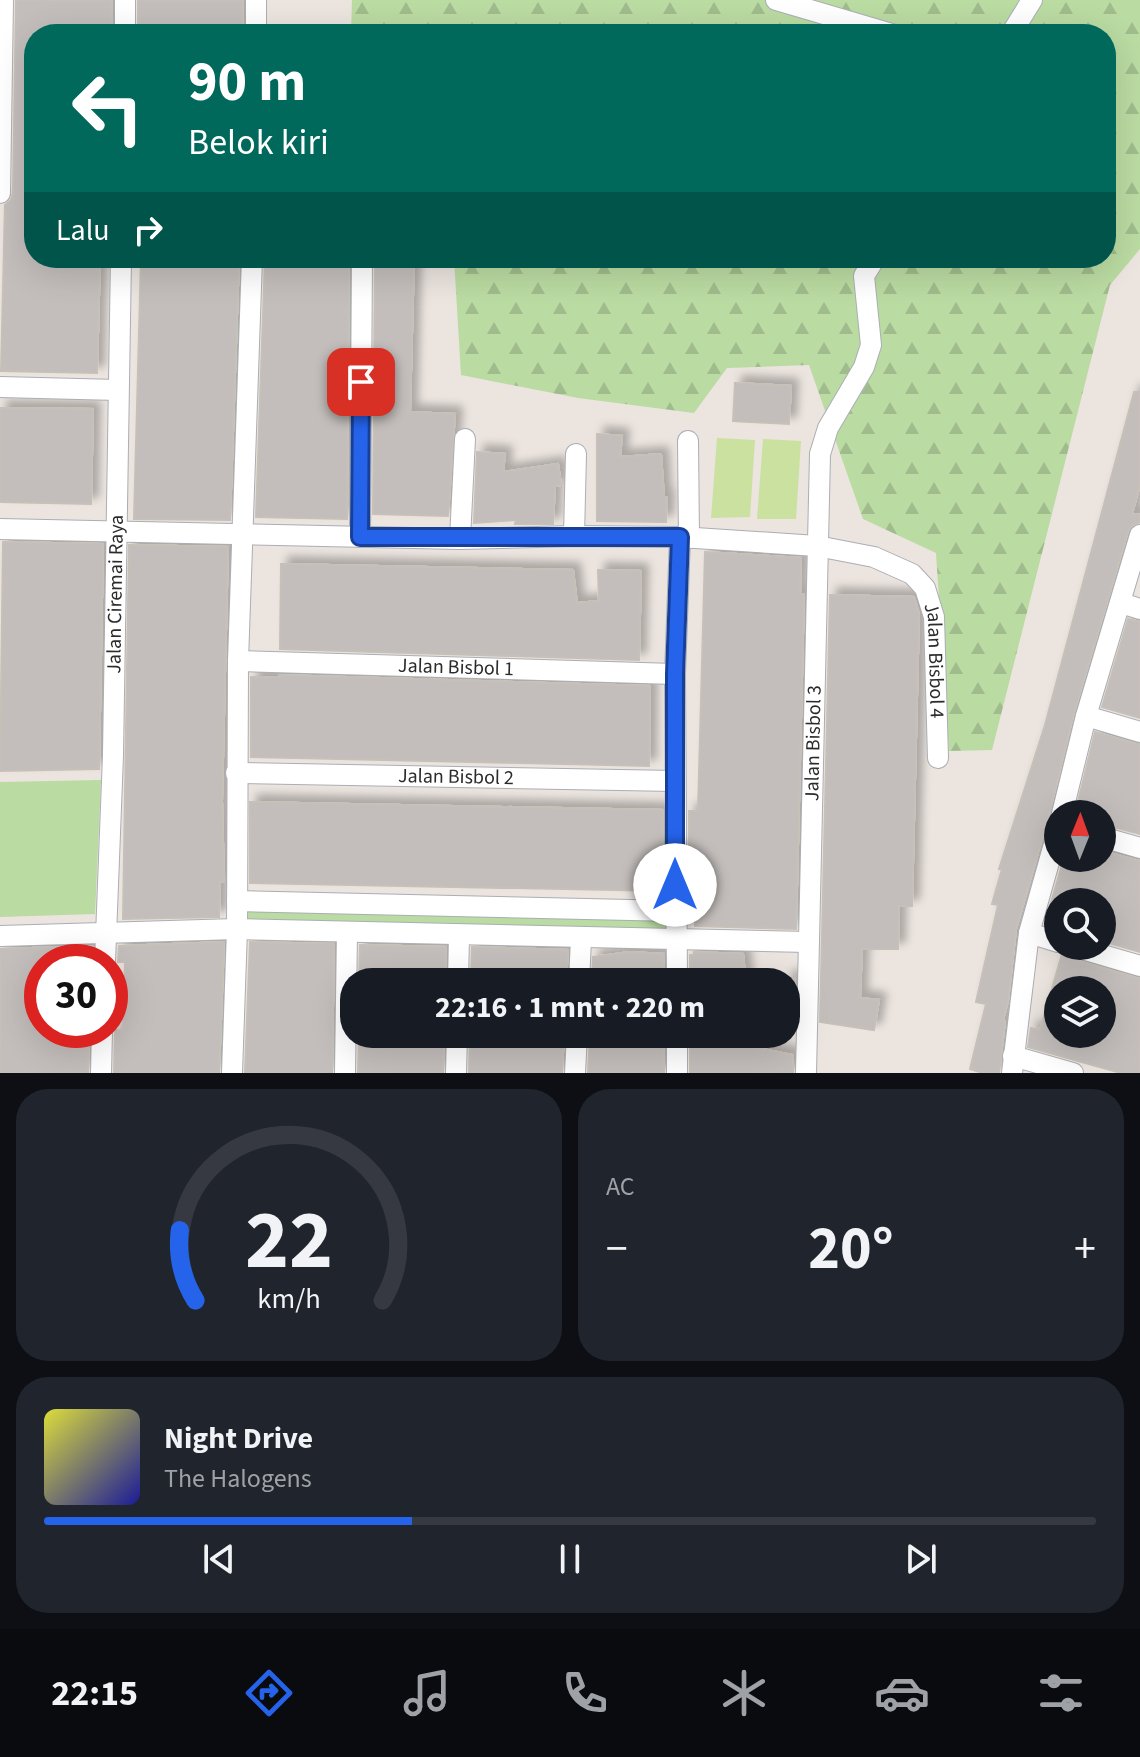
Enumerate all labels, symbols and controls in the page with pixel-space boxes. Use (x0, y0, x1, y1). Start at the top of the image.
text: 90 m (188, 43, 306, 122)
icon: left (56, 56, 160, 160)
text: Belok kiri (188, 117, 329, 168)
icon: right (126, 208, 170, 252)
text: Lalu (56, 209, 110, 252)
pin (327, 348, 395, 416)
icon: arrive (339, 360, 383, 404)
street label: Jalan Ciremai Raya (100, 514, 131, 674)
street label: Jalan Bisbol 4 (916, 599, 951, 719)
street label: Jalan Bisbol 1 (398, 652, 514, 683)
street label: Jalan Bisbol 3 (798, 685, 829, 801)
street label: Jalan Bisbol 2 (398, 762, 514, 792)
north arrow (1044, 800, 1116, 872)
map controls (1044, 800, 1116, 1048)
position arrow (633, 843, 717, 927)
button: search (1044, 888, 1116, 960)
speed limit sign: 30 (24, 944, 128, 1048)
button: layers (1044, 976, 1116, 1048)
text: 22:16 · 1 mnt · 220 m (435, 986, 705, 1029)
text: AC (606, 1168, 635, 1205)
text: 22 (245, 1182, 333, 1300)
text: 20° (808, 1207, 894, 1292)
text: − (606, 1218, 628, 1281)
text: + (1074, 1218, 1096, 1281)
text: km/h (257, 1279, 321, 1319)
text: Night Drive (164, 1417, 313, 1460)
text: The Halogens (164, 1460, 312, 1497)
icon: previous (197, 1537, 241, 1581)
icon: pause (548, 1537, 592, 1581)
icon: next (899, 1537, 943, 1581)
icon: directions (241, 1665, 297, 1721)
icon: music (399, 1665, 455, 1721)
icon: phone (557, 1665, 613, 1721)
icon: climate (716, 1665, 772, 1721)
icon: car (874, 1665, 930, 1721)
icon: filters (1033, 1665, 1089, 1721)
text: 22:15 (51, 1668, 138, 1719)

